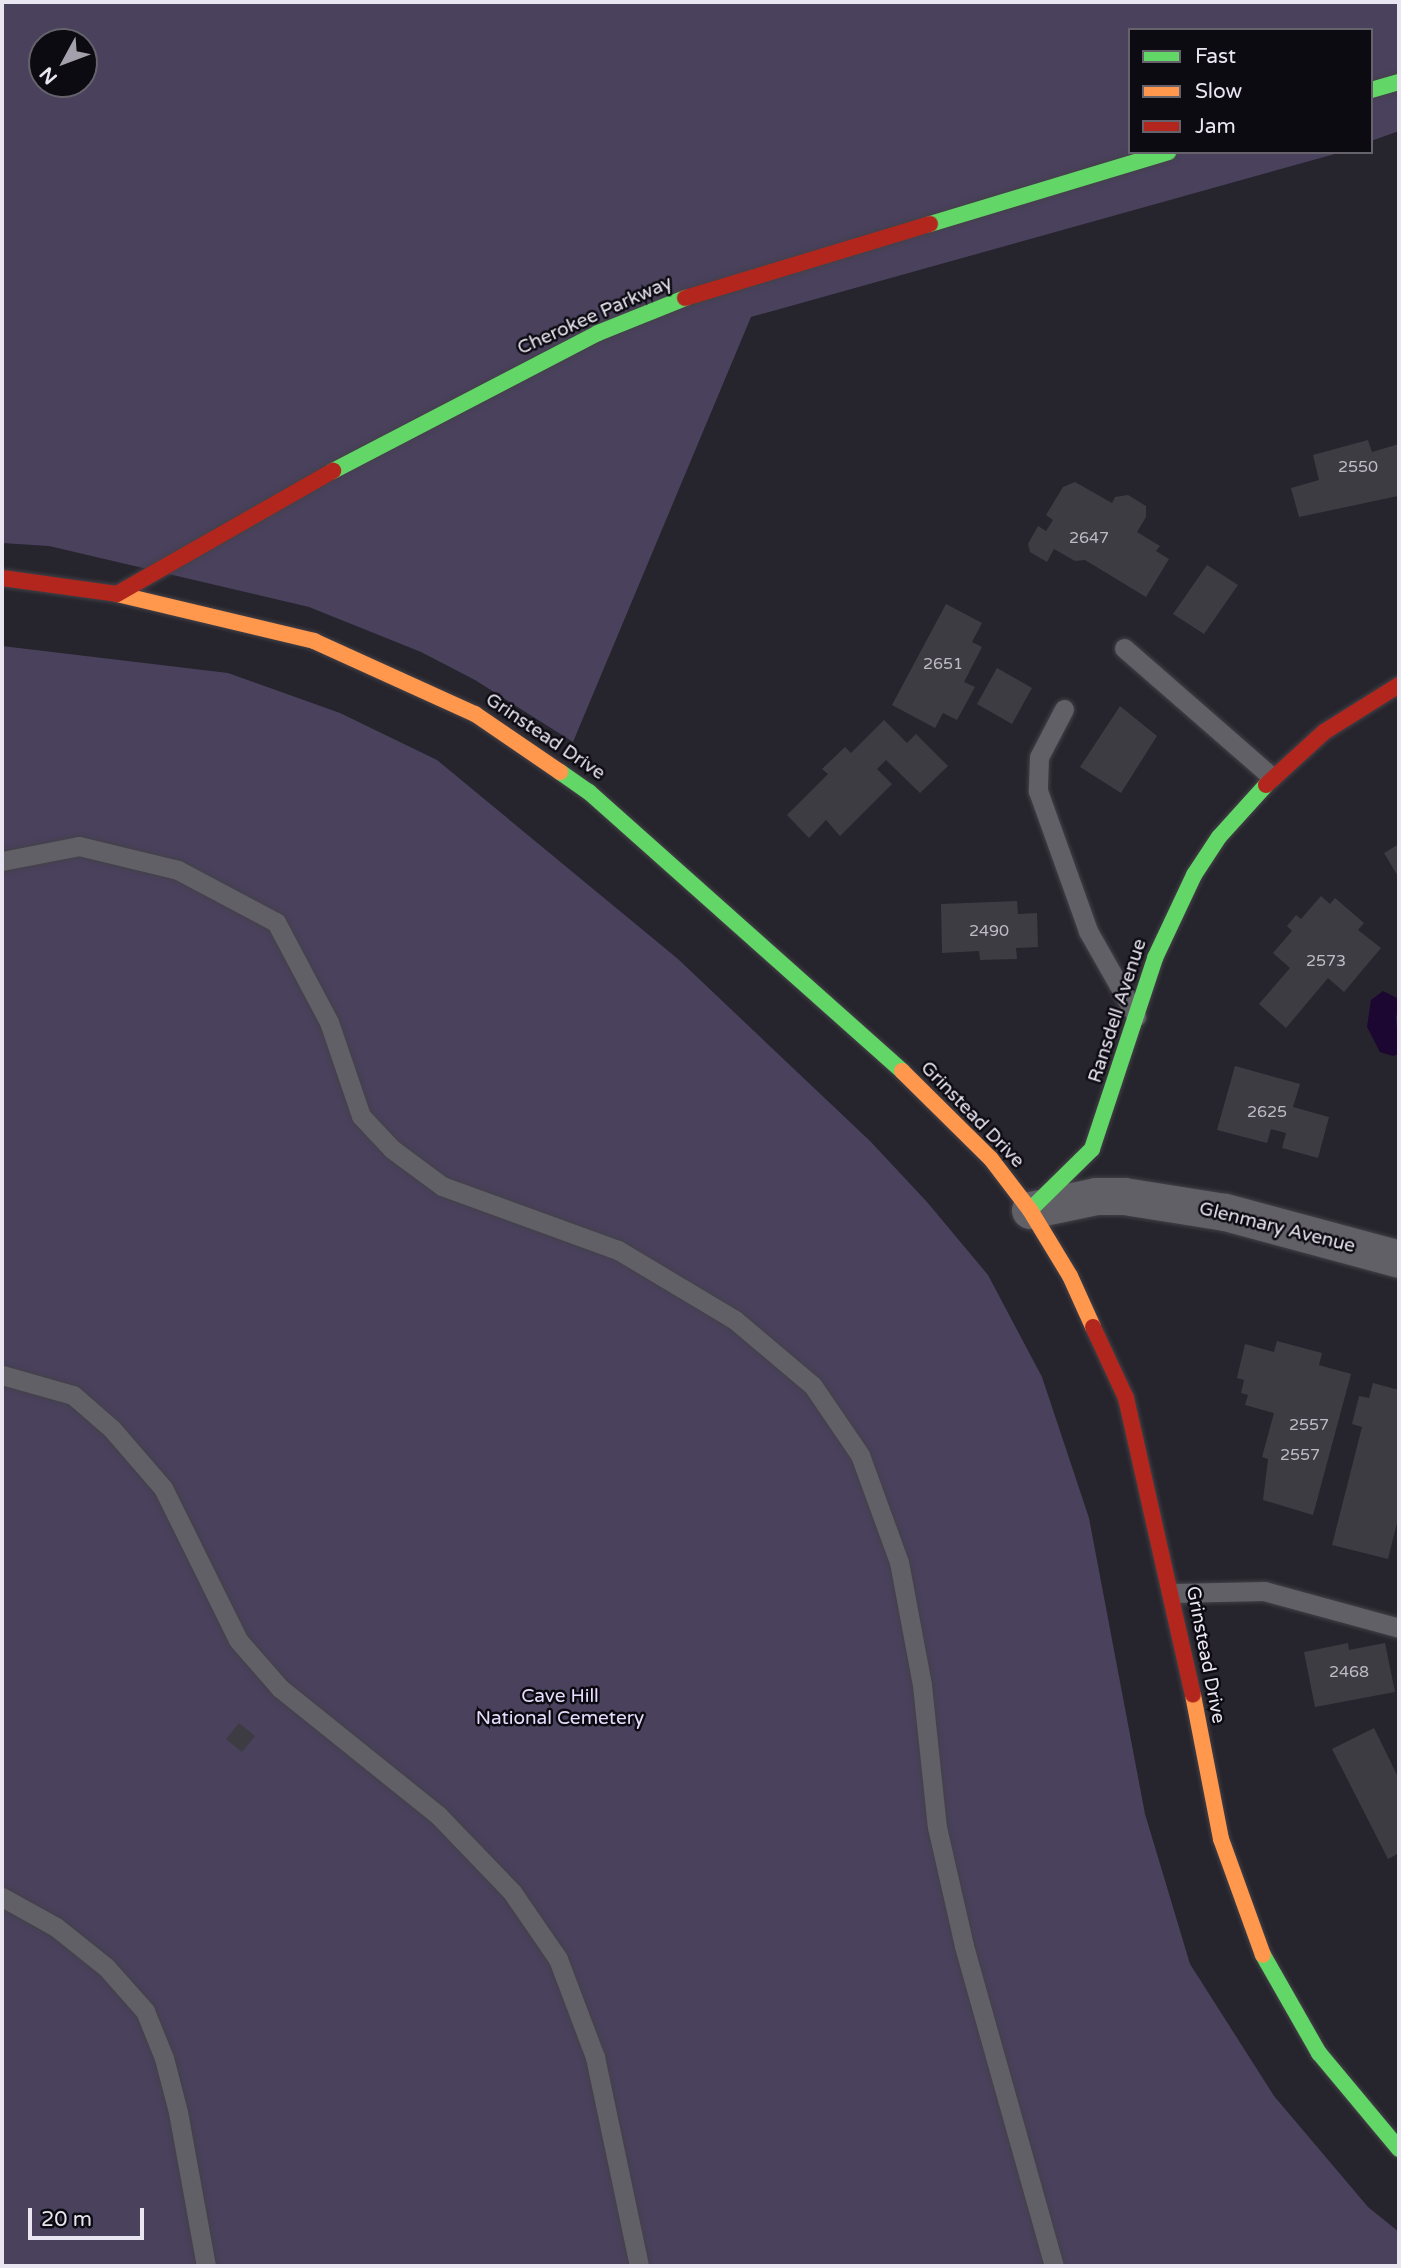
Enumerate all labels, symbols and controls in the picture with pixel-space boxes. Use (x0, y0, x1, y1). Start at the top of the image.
north arrow (28, 28, 98, 98)
legend (1128, 28, 1373, 154)
text: Fast (1195, 44, 1236, 69)
text: N (35, 62, 62, 88)
text: Slow (1195, 79, 1242, 104)
text: Jam (1195, 114, 1236, 139)
street label: Cherokee Parkway (514, 272, 676, 360)
house number: 2550 (1338, 457, 1378, 477)
house number: 2647 (1069, 528, 1109, 548)
house number: 2651 (923, 654, 963, 674)
street label: Grinstead Drive (481, 689, 609, 785)
house number: 2490 (969, 921, 1009, 941)
street label: Ransdell Avenue (1084, 936, 1152, 1086)
house number: 2573 (1306, 951, 1346, 971)
street label: Grinstead Drive (915, 1057, 1029, 1173)
house number: 2625 (1247, 1102, 1287, 1122)
street label: Glenmary Avenue (1197, 1198, 1357, 1258)
house number: 2557 (1289, 1415, 1329, 1435)
house number: 2557 (1280, 1445, 1320, 1465)
street label: Grinstead Drive (1181, 1584, 1229, 1726)
house number: 2468 (1329, 1662, 1369, 1682)
park label: Cave Hill National Cemetery (476, 1686, 644, 1730)
scale bar (32, 2194, 147, 2238)
text: 20 m (41, 2207, 92, 2232)

